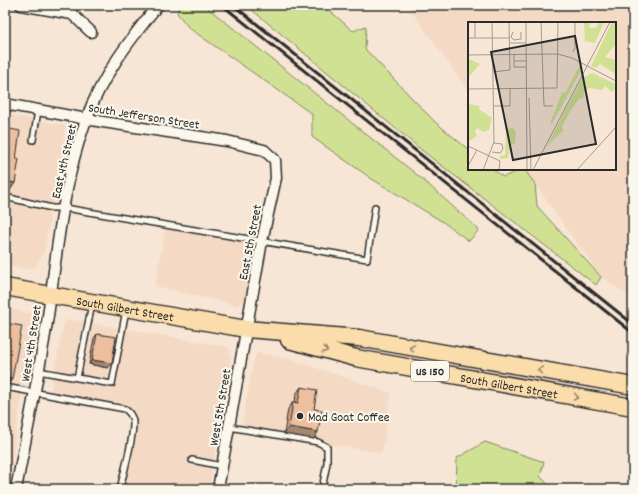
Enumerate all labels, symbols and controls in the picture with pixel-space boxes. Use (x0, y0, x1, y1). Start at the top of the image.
inset map (468, 22, 616, 170)
street label: South Jefferson Street (87, 99, 201, 136)
street label: East 4th Street (48, 122, 83, 201)
street label: East 5th Street (235, 203, 268, 282)
street label: South Gilbert Street (75, 293, 175, 328)
street label: West 4th Street (17, 304, 48, 383)
one-way arrow (408, 344, 415, 352)
one-way arrow (321, 345, 328, 354)
road number: US 150 (411, 361, 449, 381)
one-way arrow (537, 366, 543, 375)
street label: West 5th Street (205, 367, 238, 447)
street label: South Gilbert Street (459, 370, 559, 406)
one-way arrow (573, 392, 579, 401)
place label: Mad Goat Coffee (308, 409, 390, 428)
marker: Mad Goat Coffee (295, 411, 305, 421)

